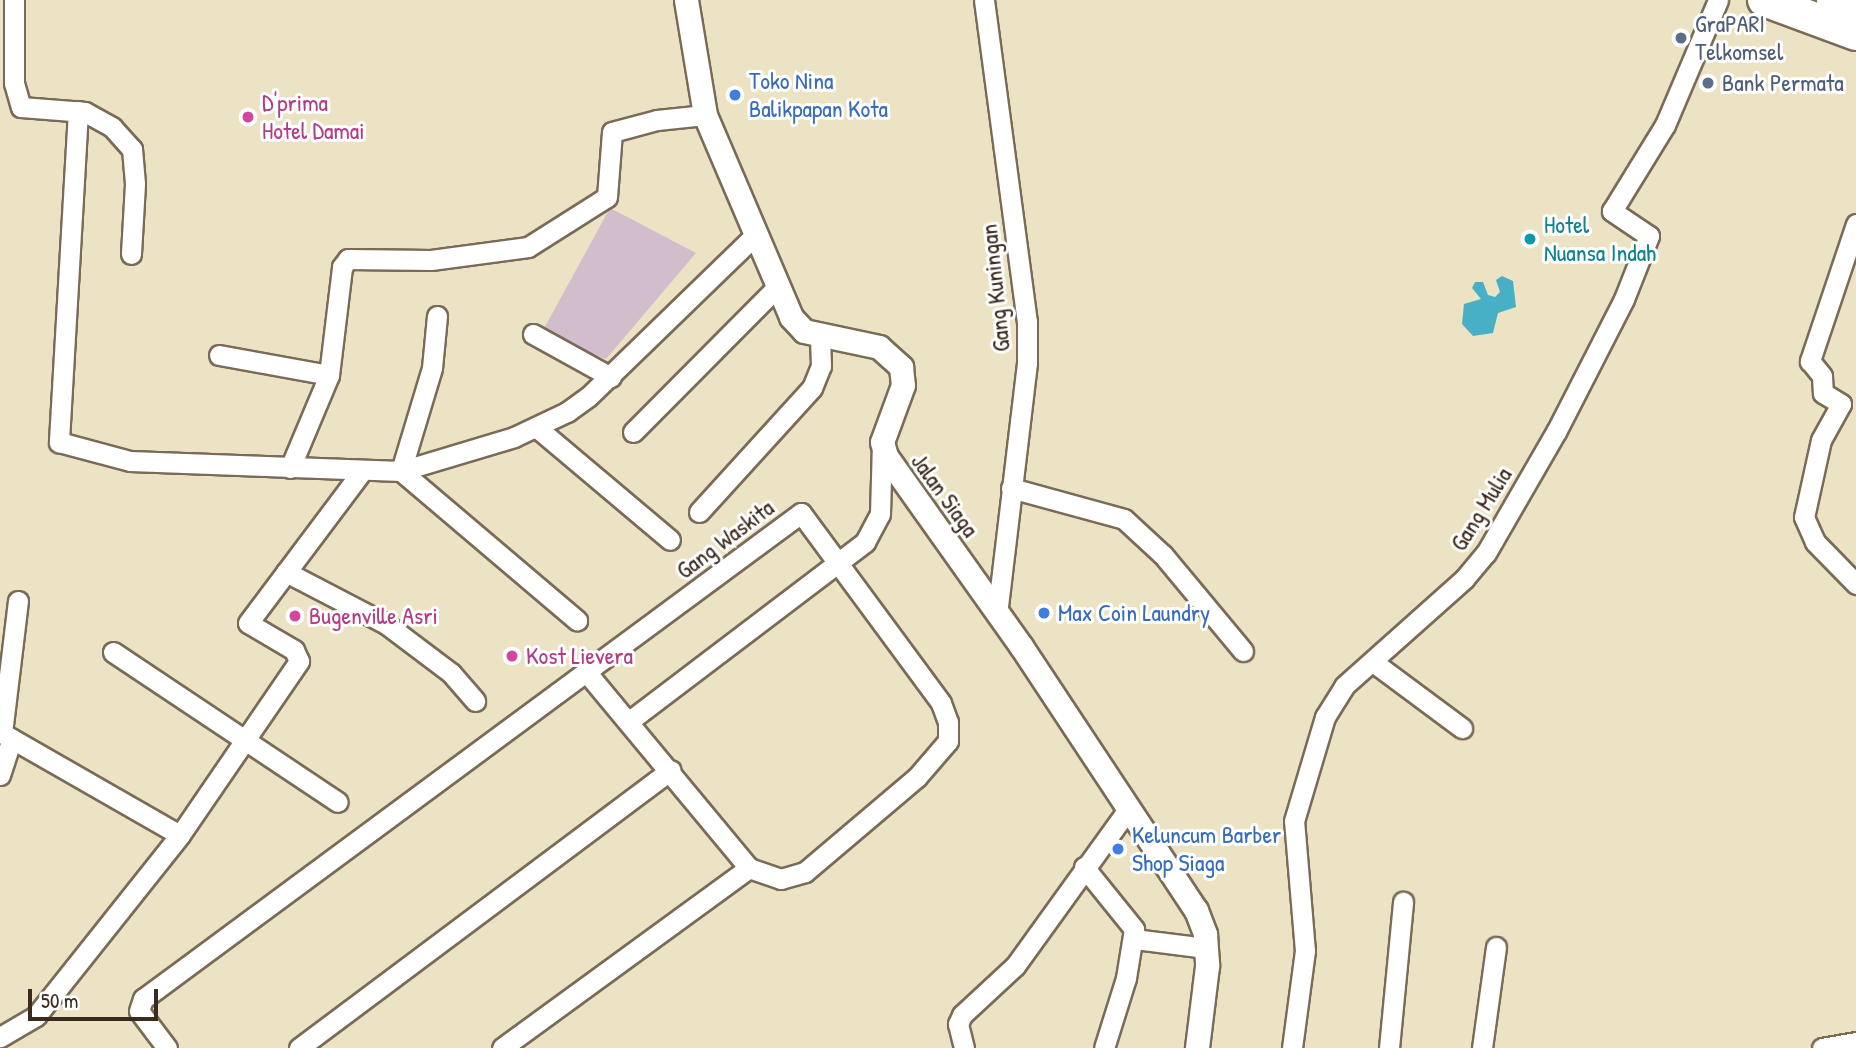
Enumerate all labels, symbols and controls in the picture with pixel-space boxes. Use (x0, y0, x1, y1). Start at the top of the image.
place label: GraPARI Telkomsel (1695, 10, 1783, 66)
marker: GraPARI Telkomsel (1673, 30, 1689, 46)
place label: Toko Nina Balikpapan Kota (749, 67, 888, 123)
place label: Bank Permata (1722, 69, 1844, 97)
marker: Bank Permata (1700, 75, 1716, 91)
marker: Toko Nina Balikpapan Kota (727, 87, 743, 103)
place label: D'prima Hotel Damai (262, 89, 365, 145)
marker: D'prima Hotel Damai (240, 109, 256, 125)
place label: Hotel Nuansa Indah (1544, 211, 1656, 267)
street label: Gang Kuningan (974, 223, 1016, 353)
marker: Hotel Nuansa Indah (1522, 231, 1538, 247)
street label: Jalan Siaga (905, 448, 985, 542)
street label: Gang Mulia (1444, 462, 1518, 556)
street label: Gang Waskita (671, 493, 779, 585)
place label: Max Coin Laundry (1058, 599, 1210, 627)
place label: Bugenville Asri (309, 602, 438, 630)
marker: Max Coin Laundry (1036, 605, 1052, 621)
marker: Bugenville Asri (287, 608, 303, 624)
place label: Kost Lievera (526, 642, 633, 670)
marker: Kost Lievera (504, 648, 520, 664)
place label: Keluncum Barber Shop Siaga (1132, 821, 1281, 877)
marker: Keluncum Barber Shop Siaga (1110, 841, 1126, 857)
scale bar (32, 974, 161, 1018)
text: 50 m (41, 986, 78, 1015)

